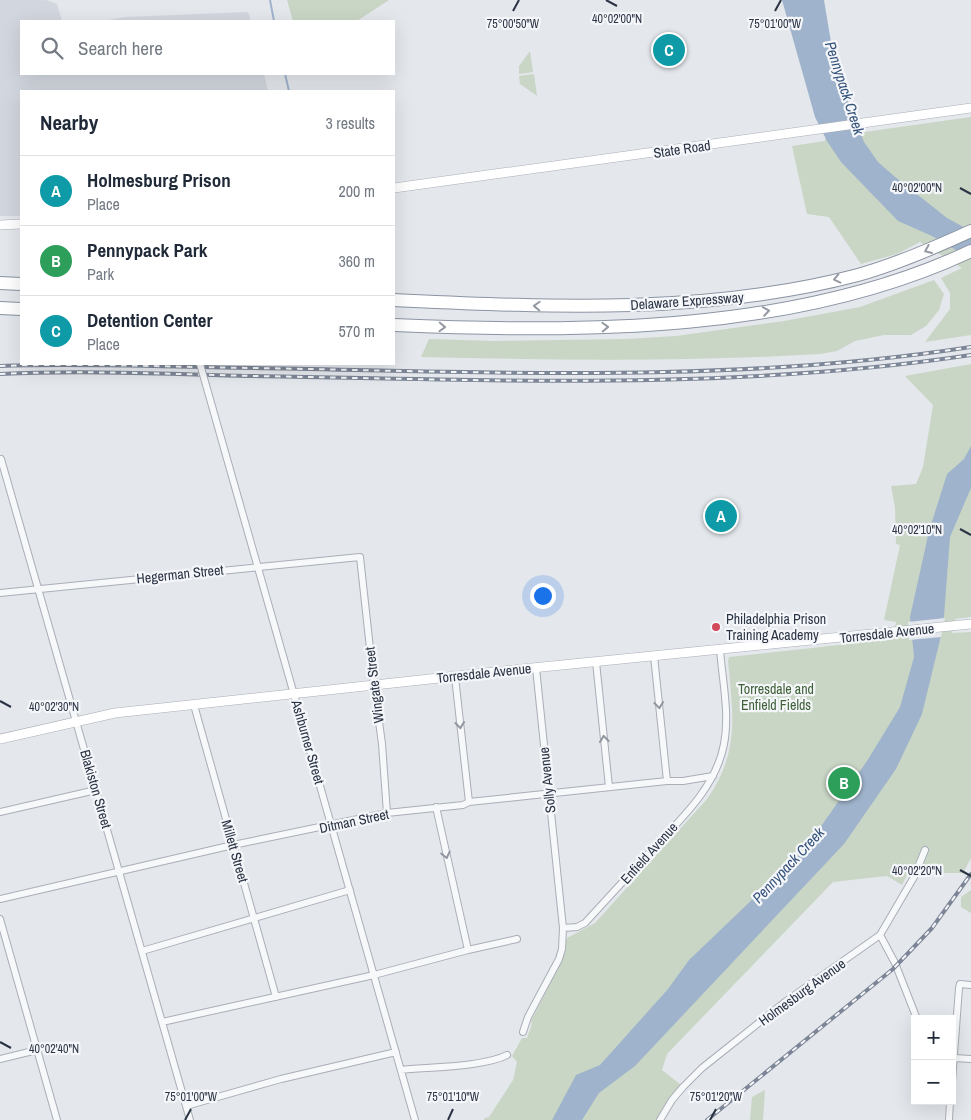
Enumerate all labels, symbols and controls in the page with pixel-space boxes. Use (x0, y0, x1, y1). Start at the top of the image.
text: 40°02'00"N (592, 11, 642, 27)
text: 75°00'50"W (487, 16, 540, 32)
text: 75°01'00"W (749, 16, 802, 32)
search box (20, 20, 395, 75)
pin: C (653, 31, 685, 69)
icon: search (38, 34, 66, 62)
text: Search here (78, 35, 163, 61)
water label: Pennypack Creek (820, 39, 870, 138)
text: Nearby (40, 108, 98, 137)
text: 3 results (325, 112, 375, 134)
street label: State Road (652, 136, 712, 162)
text: Holmesburg Prison (87, 167, 231, 193)
text: A (51, 180, 61, 202)
text: 200 m (339, 180, 375, 202)
text: 40°02'00"N (892, 180, 942, 196)
text: Place (87, 193, 120, 215)
text: Pennypack Park (87, 237, 207, 263)
one-way arrow (924, 244, 933, 255)
text: B (51, 250, 61, 272)
text: 360 m (339, 250, 375, 272)
text: Park (87, 263, 114, 285)
one-way arrow (833, 273, 842, 284)
street label: Delaware Expressway (630, 288, 745, 314)
one-way arrow (533, 301, 540, 311)
one-way arrow (762, 306, 771, 316)
text: Detention Center (87, 307, 213, 333)
text: C (51, 320, 61, 342)
text: 570 m (339, 320, 375, 342)
one-way arrow (601, 321, 609, 332)
one-way arrow (439, 322, 447, 333)
text: Place (87, 333, 120, 355)
pin: A (705, 497, 737, 535)
text: 40°02'10"N (892, 522, 942, 538)
street label: Hegerman Street (136, 560, 224, 588)
your location (530, 583, 556, 609)
place label: Philadelphia Prison Training Academy (726, 610, 826, 644)
street label: Torresdale Avenue (839, 619, 935, 647)
marker: Philadelphia Prison Training Academy (710, 621, 722, 633)
street label: Wingate Street (360, 646, 388, 724)
street label: Torresdale Avenue (436, 659, 532, 687)
park label: Torresdale and Enfield Fields (738, 680, 814, 714)
street label: Ashburner Street (287, 697, 329, 786)
text: 40°02'30"N (29, 699, 79, 715)
one-way arrow (653, 701, 664, 709)
one-way arrow (454, 722, 465, 730)
one-way arrow (599, 735, 610, 743)
street label: Solly Avenue (535, 746, 559, 814)
street label: Blakiston Street (76, 748, 116, 830)
pin: B (828, 764, 860, 802)
street label: Ditman Street (317, 805, 391, 837)
street label: Millett Street (217, 818, 253, 884)
street label: Enfield Avenue (617, 818, 681, 888)
water label: Pennypack Creek (747, 822, 829, 908)
one-way arrow (440, 850, 451, 859)
text: 40°02'20"N (892, 863, 942, 879)
street label: Holmesburg Avenue (755, 954, 849, 1030)
map controls (911, 1015, 956, 1105)
button: + (911, 1015, 956, 1060)
text: 40°02'40"N (29, 1041, 79, 1057)
button: − (911, 1060, 956, 1105)
text: 75°01'00"W (165, 1089, 218, 1105)
text: 75°01'10"W (427, 1089, 480, 1105)
text: 75°01'20"W (690, 1089, 743, 1105)

